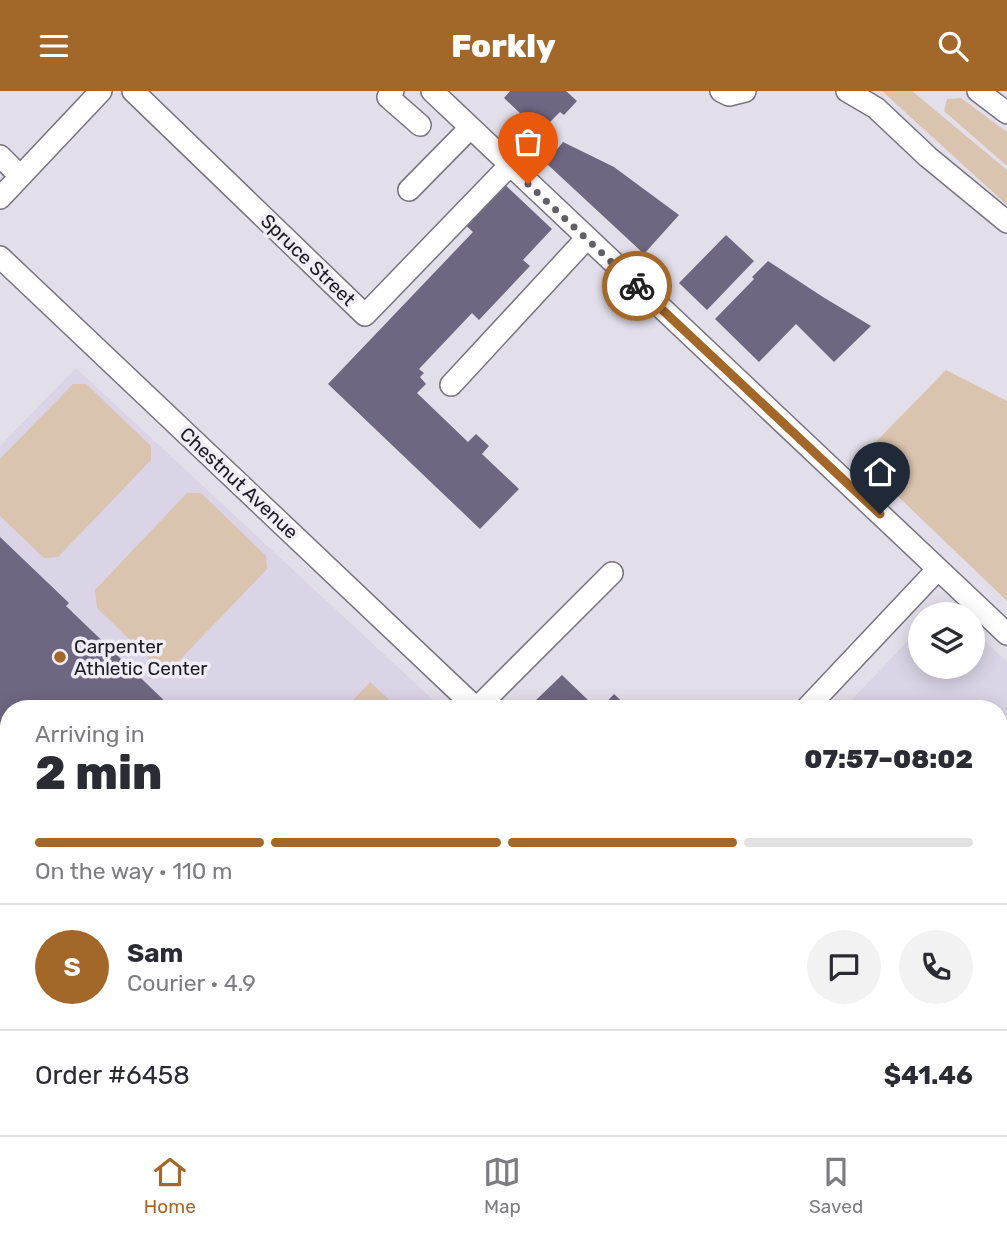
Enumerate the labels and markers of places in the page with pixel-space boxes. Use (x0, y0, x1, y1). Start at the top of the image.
pin (498, 112, 558, 184)
pin (850, 442, 910, 514)
place label: Carpenter Athletic Center (74, 635, 208, 680)
marker: Carpenter Athletic Center (52, 649, 68, 665)

